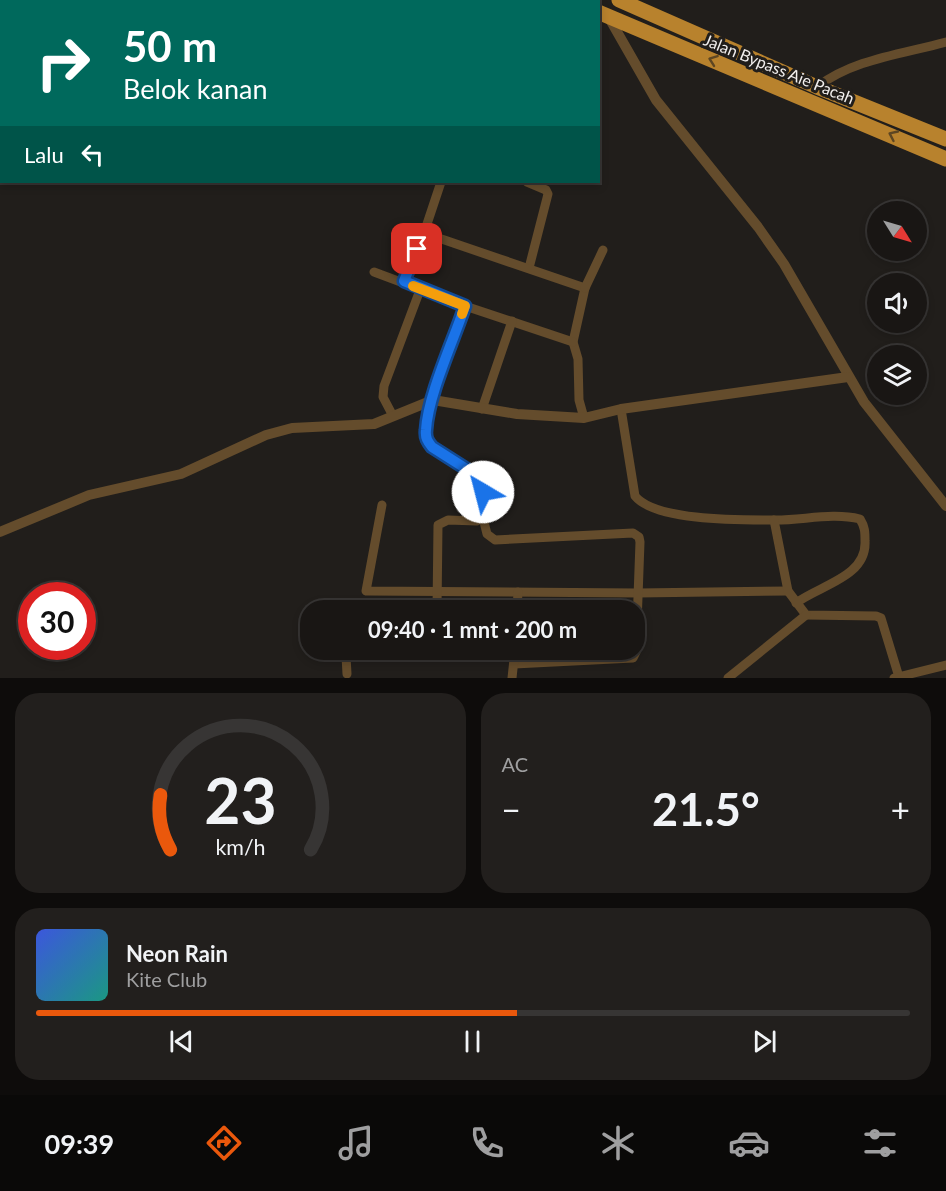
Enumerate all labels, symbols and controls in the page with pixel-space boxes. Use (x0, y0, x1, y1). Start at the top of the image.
text: 50 m (123, 21, 217, 71)
icon: right (24, 24, 102, 102)
street label: Jalan Bypass Aie Pacah (701, 30, 857, 107)
one-way arrow (708, 55, 719, 67)
text: Belok kanan (123, 72, 268, 105)
one-way arrow (888, 130, 899, 142)
icon: left (76, 138, 109, 171)
text: Lalu (24, 141, 64, 168)
north arrow (867, 201, 927, 261)
map controls (867, 201, 927, 405)
pin (391, 223, 442, 274)
icon: arrive (400, 232, 433, 265)
button: sound (867, 273, 927, 333)
button: layers (867, 345, 927, 405)
position arrow (451, 460, 515, 524)
speed limit sign: 30 (18, 582, 96, 660)
text: 09:40 · 1 mnt · 200 m (368, 616, 577, 643)
text: AC (502, 752, 528, 776)
text: 23 (204, 762, 276, 837)
text: 21.5° (652, 782, 760, 836)
text: − (502, 789, 521, 829)
text: + (891, 789, 910, 829)
text: km/h (215, 834, 265, 860)
text: Neon Rain (126, 940, 228, 967)
text: Kite Club (126, 967, 207, 991)
icon: previous (165, 1025, 198, 1058)
icon: pause (456, 1025, 489, 1058)
icon: next (748, 1025, 781, 1058)
icon: directions (203, 1122, 245, 1164)
icon: music (335, 1122, 377, 1164)
icon: phone (466, 1122, 508, 1164)
icon: climate (597, 1122, 639, 1164)
icon: car (728, 1122, 770, 1164)
icon: filters (859, 1122, 901, 1164)
text: 09:39 (45, 1127, 114, 1160)

